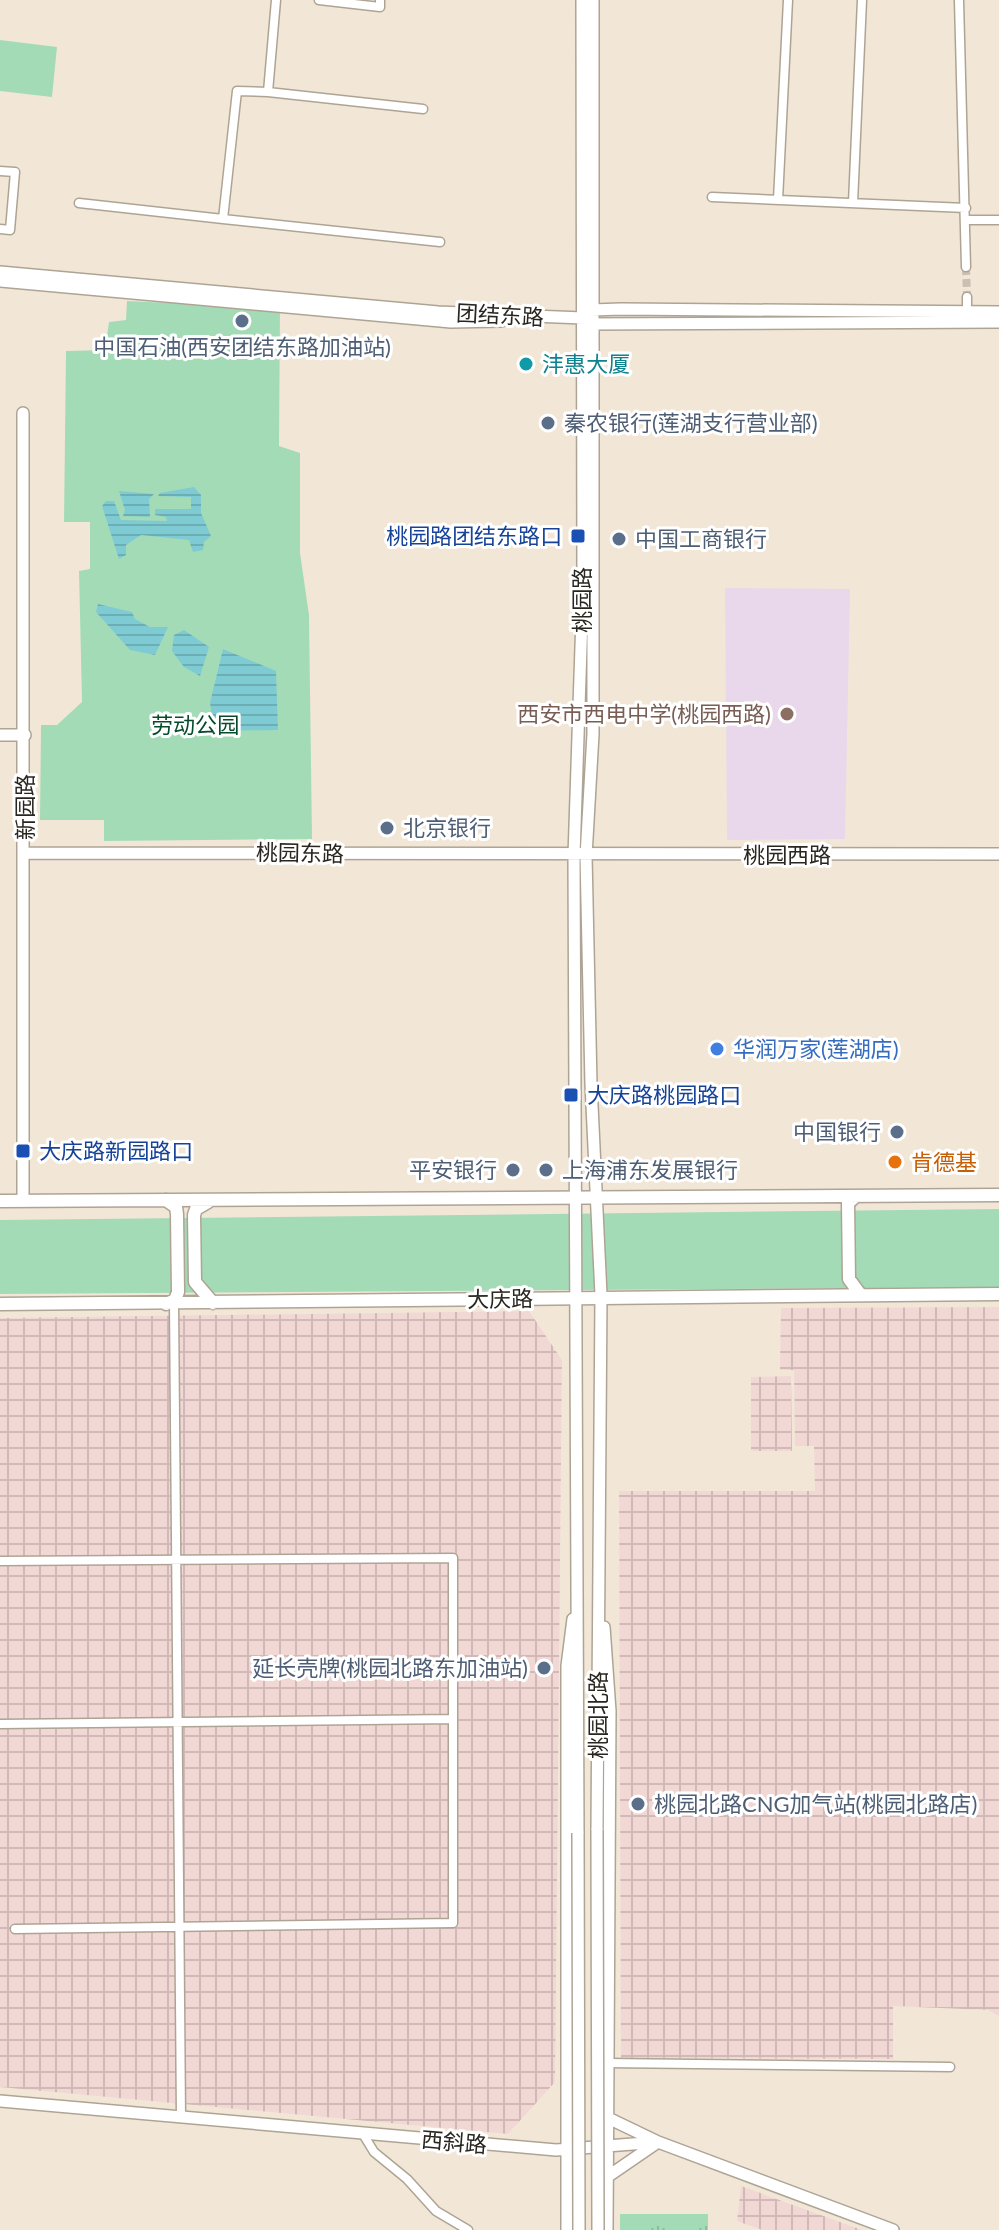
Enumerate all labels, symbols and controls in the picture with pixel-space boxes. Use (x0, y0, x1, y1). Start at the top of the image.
street label: 团结东路 (455, 299, 545, 330)
marker: 中国石油(西安团结东路加油站) (233, 312, 251, 330)
place label: 中国石油(西安团结东路加油站) (93, 333, 391, 360)
place label: 沣惠大厦 (542, 350, 630, 377)
marker: 沣惠大厦 (517, 355, 535, 373)
place label: 秦农银行(莲湖支行营业部) (564, 409, 818, 436)
marker: 秦农银行(莲湖支行营业部) (539, 414, 557, 432)
place label: 桃园路团结东路口 (386, 522, 562, 549)
place label: 中国工商银行 (635, 525, 767, 552)
marker: 桃园路团结东路口 (569, 527, 587, 545)
marker: 中国工商银行 (610, 530, 628, 548)
street label: 桃园路 (568, 567, 595, 633)
place label: 西安市西电中学(桃园西路) (517, 700, 771, 727)
marker: 西安市西电中学(桃园西路) (778, 705, 796, 723)
park label: 劳动公园 (151, 711, 239, 738)
street label: 新园路 (11, 774, 38, 840)
place label: 北京银行 (403, 814, 491, 841)
marker: 北京银行 (378, 819, 396, 837)
street label: 桃园东路 (256, 838, 344, 867)
street label: 桃园西路 (743, 841, 831, 868)
place label: 华润万家(莲湖店) (733, 1035, 899, 1062)
marker: 华润万家(莲湖店) (708, 1040, 726, 1058)
place label: 大庆路桃园路口 (587, 1081, 741, 1108)
marker: 大庆路桃园路口 (562, 1086, 580, 1104)
place label: 中国银行 (793, 1118, 881, 1145)
marker: 中国银行 (888, 1123, 906, 1141)
place label: 大庆路新园路口 (39, 1137, 193, 1164)
marker: 大庆路新园路口 (14, 1142, 32, 1160)
place label: 肯德基 (911, 1148, 977, 1175)
marker: 肯德基 (886, 1153, 904, 1171)
place label: 平安银行 (409, 1156, 497, 1183)
place label: 上海浦东发展银行 (562, 1156, 738, 1183)
marker: 平安银行 (504, 1161, 522, 1179)
marker: 上海浦东发展银行 (537, 1161, 555, 1179)
street label: 大庆路 (467, 1284, 533, 1313)
place label: 延长壳牌(桃园北路东加油站) (252, 1654, 528, 1681)
marker: 延长壳牌(桃园北路东加油站) (535, 1659, 553, 1677)
street label: 桃园北路 (584, 1671, 611, 1759)
place label: 桃园北路CNG加气站(桃园北路店) (654, 1790, 977, 1817)
marker: 桃园北路CNG加气站(桃园北路店) (629, 1795, 647, 1813)
street label: 西斜路 (420, 2125, 488, 2158)

